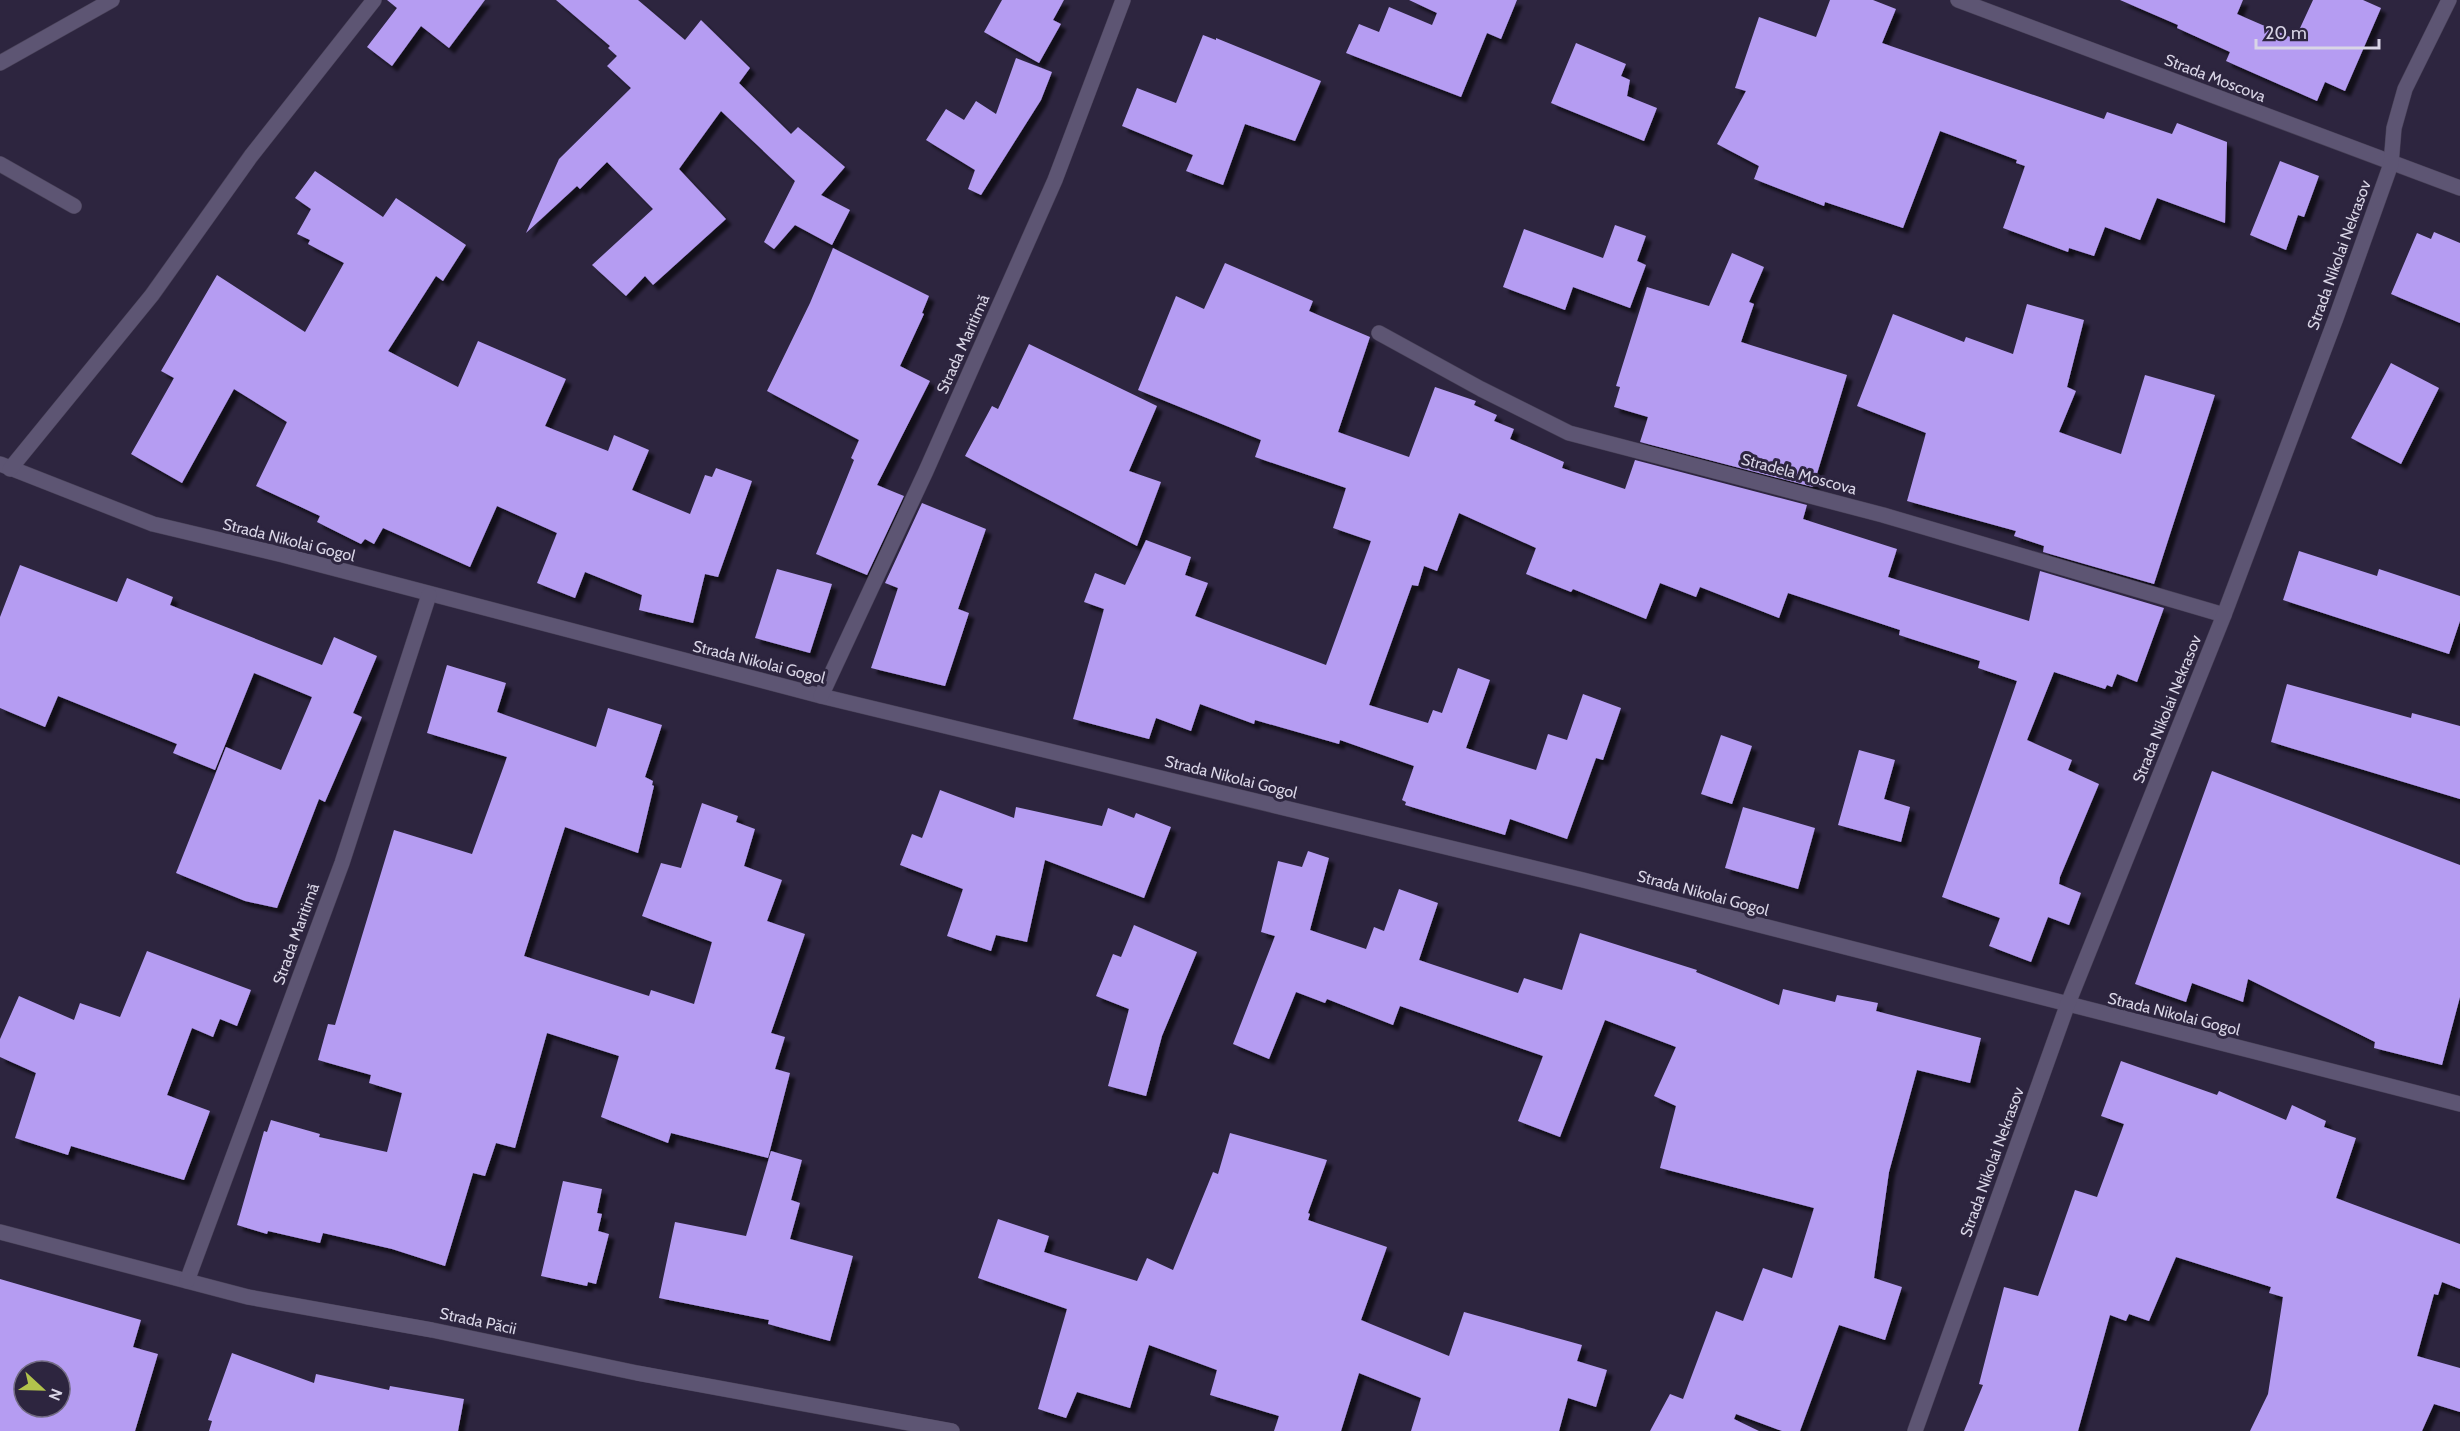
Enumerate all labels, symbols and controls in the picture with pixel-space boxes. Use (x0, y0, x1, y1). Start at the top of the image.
scale bar (2256, 12, 2379, 50)
text: 20 m (2265, 22, 2307, 44)
street label: Strada Moscova (2162, 50, 2269, 106)
street label: Strada Nikolai Nekrasov (2303, 177, 2375, 332)
street label: Strada Maritimă (933, 291, 994, 397)
street label: Stradela Moscova (1739, 449, 1859, 499)
street label: Strada Nikolai Gogol (221, 514, 357, 566)
street label: Strada Nikolai Nekrasov (2129, 632, 2205, 786)
street label: Strada Nikolai Gogol (691, 636, 827, 688)
street label: Strada Nikolai Gogol (1163, 751, 1299, 803)
street label: Strada Nikolai Gogol (1635, 866, 1771, 920)
street label: Strada Maritimă (269, 880, 323, 987)
street label: Strada Nikolai Gogol (2106, 988, 2242, 1040)
street label: Strada Nikolai Nekrasov (1956, 1084, 2028, 1239)
street label: Strada Păcii (438, 1304, 518, 1338)
north arrow (12, 1359, 72, 1419)
text: N (45, 1386, 66, 1403)

